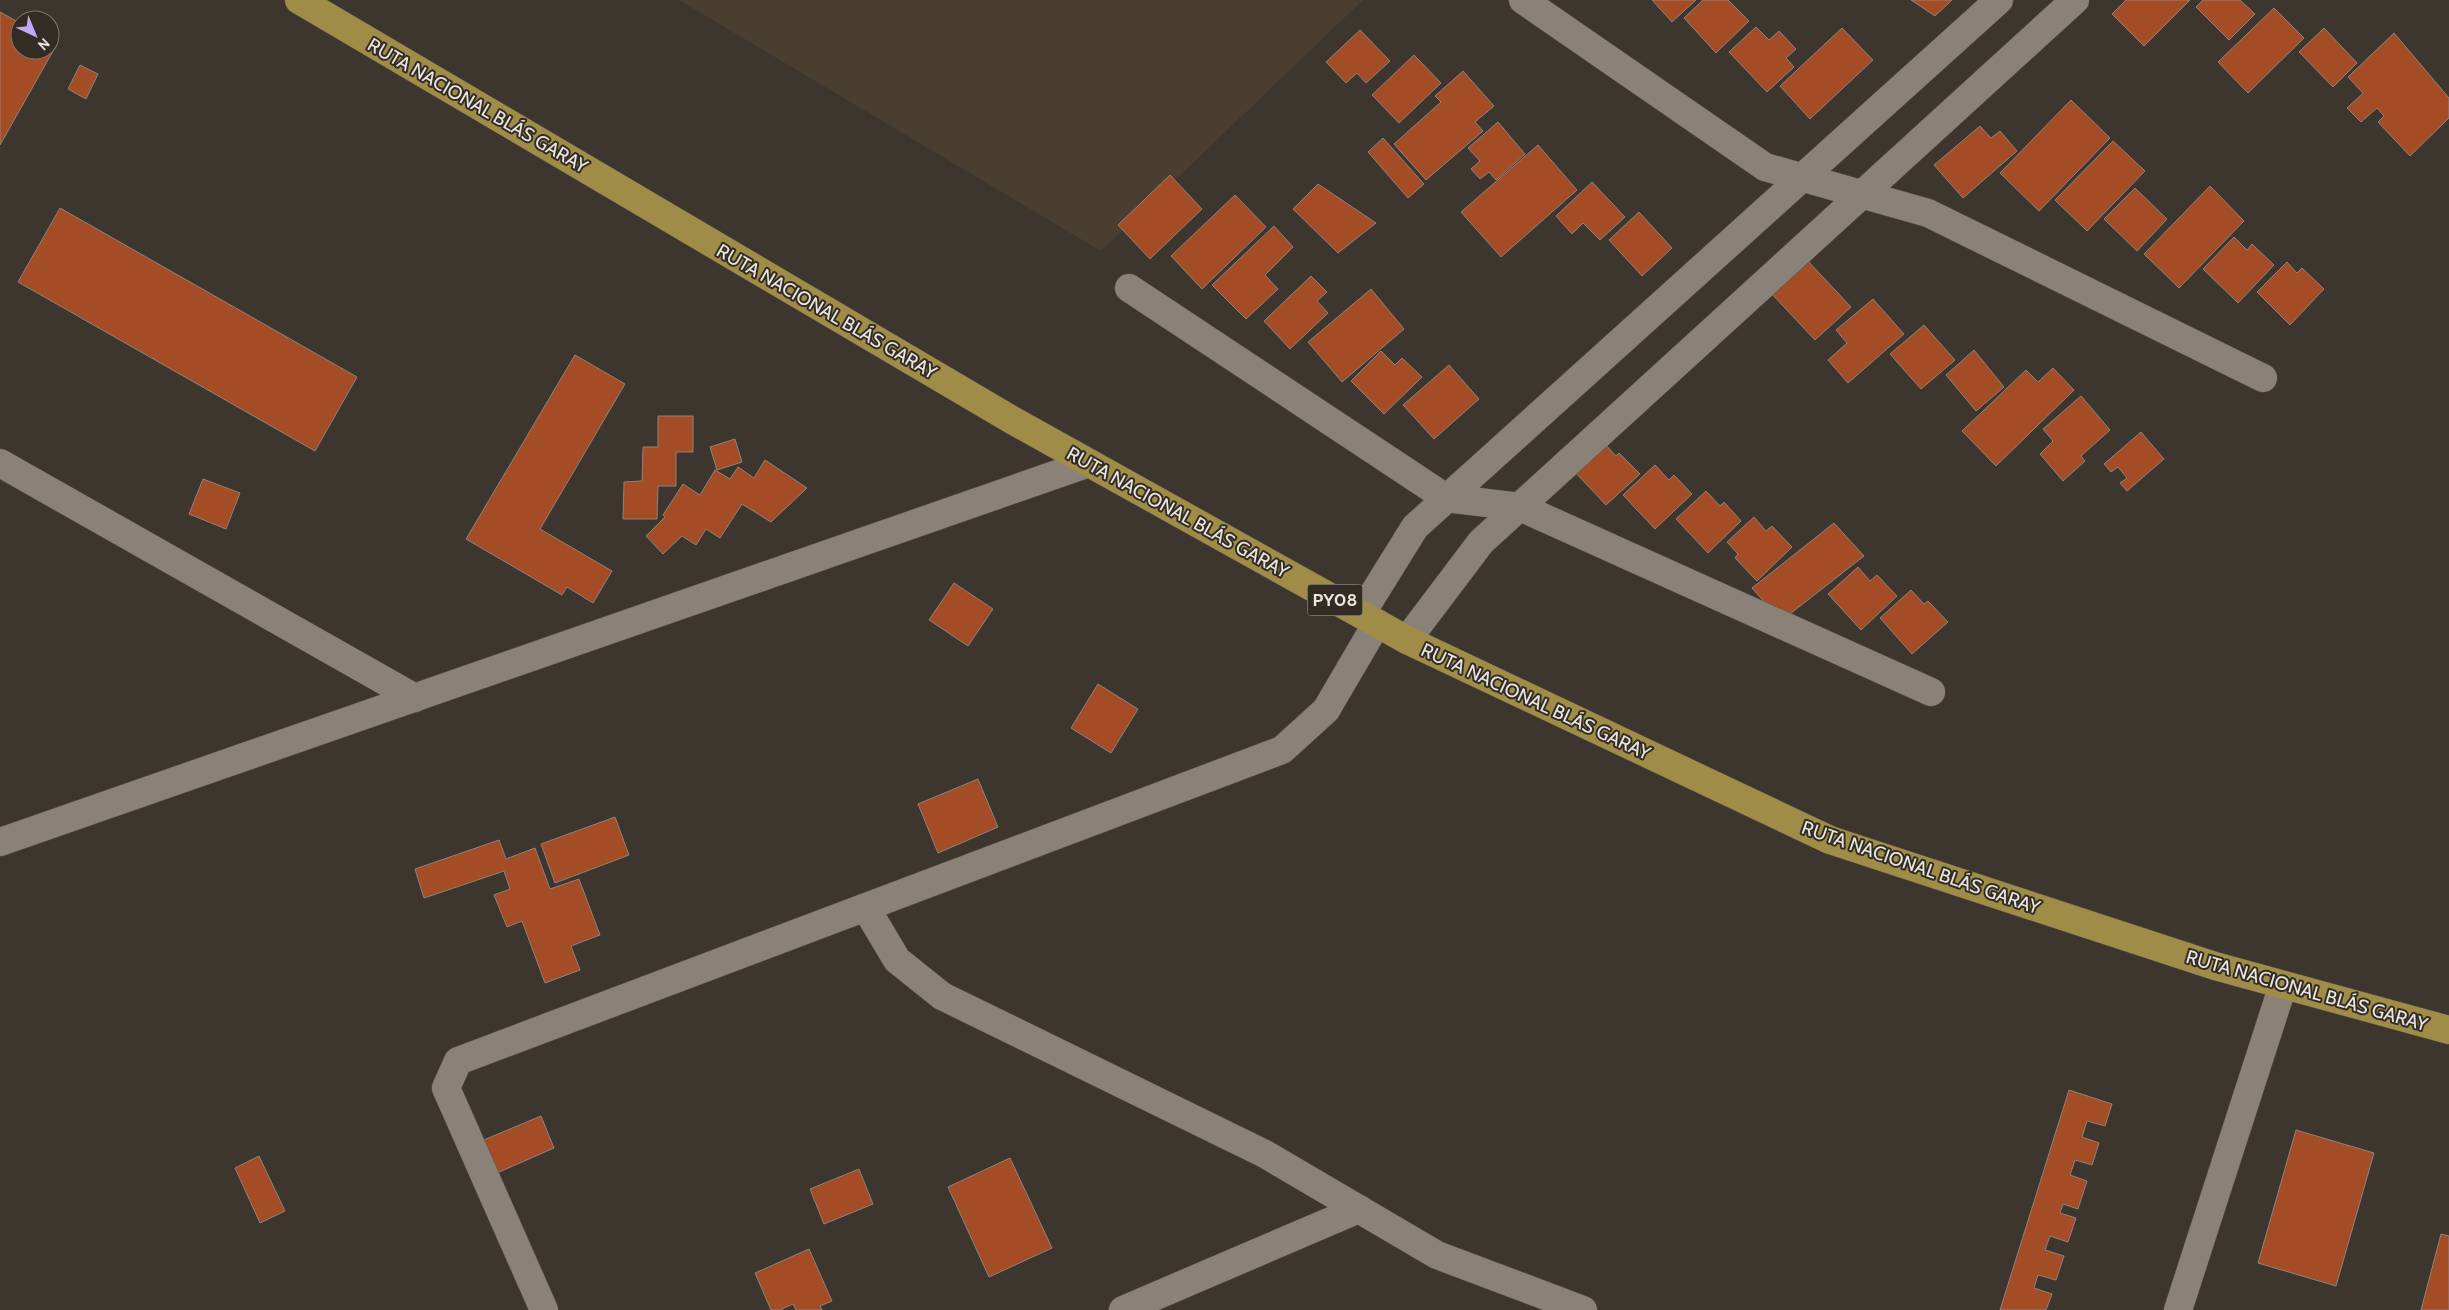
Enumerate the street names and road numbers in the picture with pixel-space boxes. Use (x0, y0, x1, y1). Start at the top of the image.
street label: RUTA NACIONAL BLÁS GARAY (364, 32, 593, 178)
street label: RUTA NACIONAL BLÁS GARAY (713, 238, 942, 384)
street label: RUTA NACIONAL BLÁS GARAY (1063, 441, 1293, 583)
road number: PY08 (1308, 584, 1362, 616)
street label: RUTA NACIONAL BLÁS GARAY (1417, 637, 1655, 765)
street label: RUTA NACIONAL BLÁS GARAY (1799, 815, 2043, 919)
street label: RUTA NACIONAL BLÁS GARAY (2183, 944, 2431, 1036)

